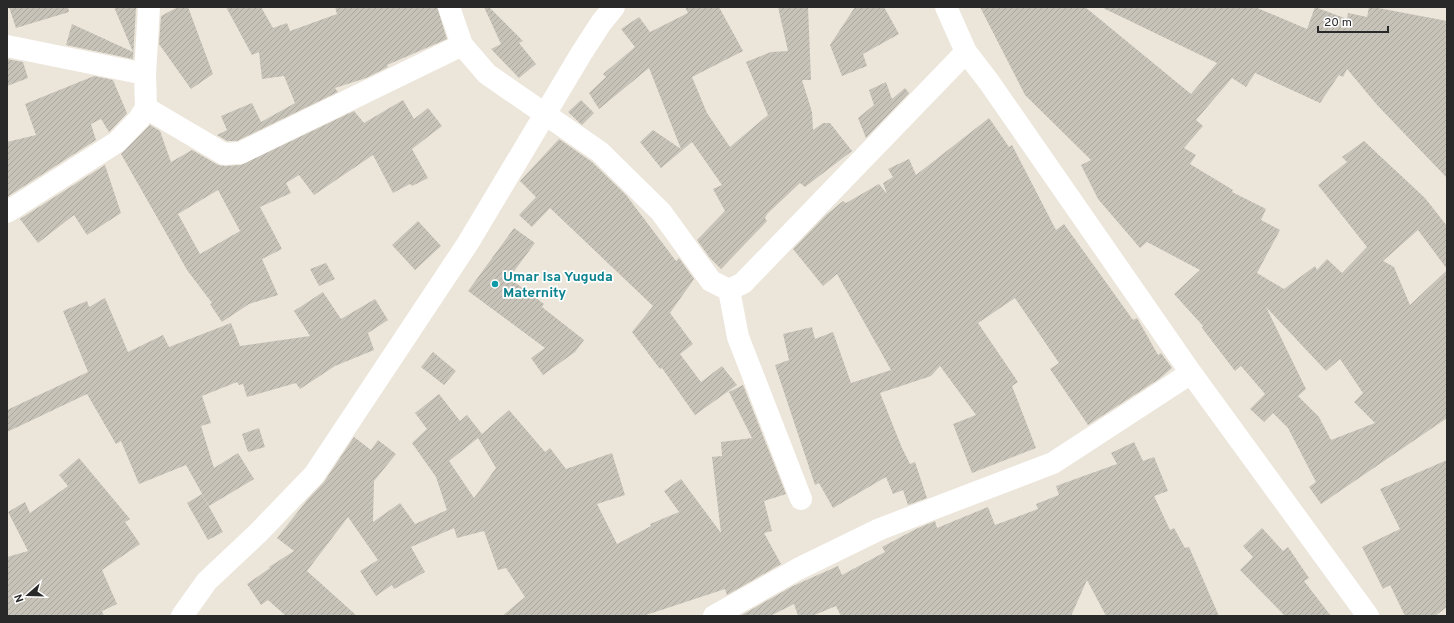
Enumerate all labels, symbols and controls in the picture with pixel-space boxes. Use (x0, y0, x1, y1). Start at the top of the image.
scale bar (1318, 8, 1388, 34)
text: 20 m (1324, 15, 1352, 31)
place label: Umar Isa Yuguda Maternity (503, 269, 613, 302)
marker: Umar Isa Yuguda Maternity (490, 279, 500, 289)
north arrow (8, 575, 48, 615)
text: N (12, 592, 27, 604)

